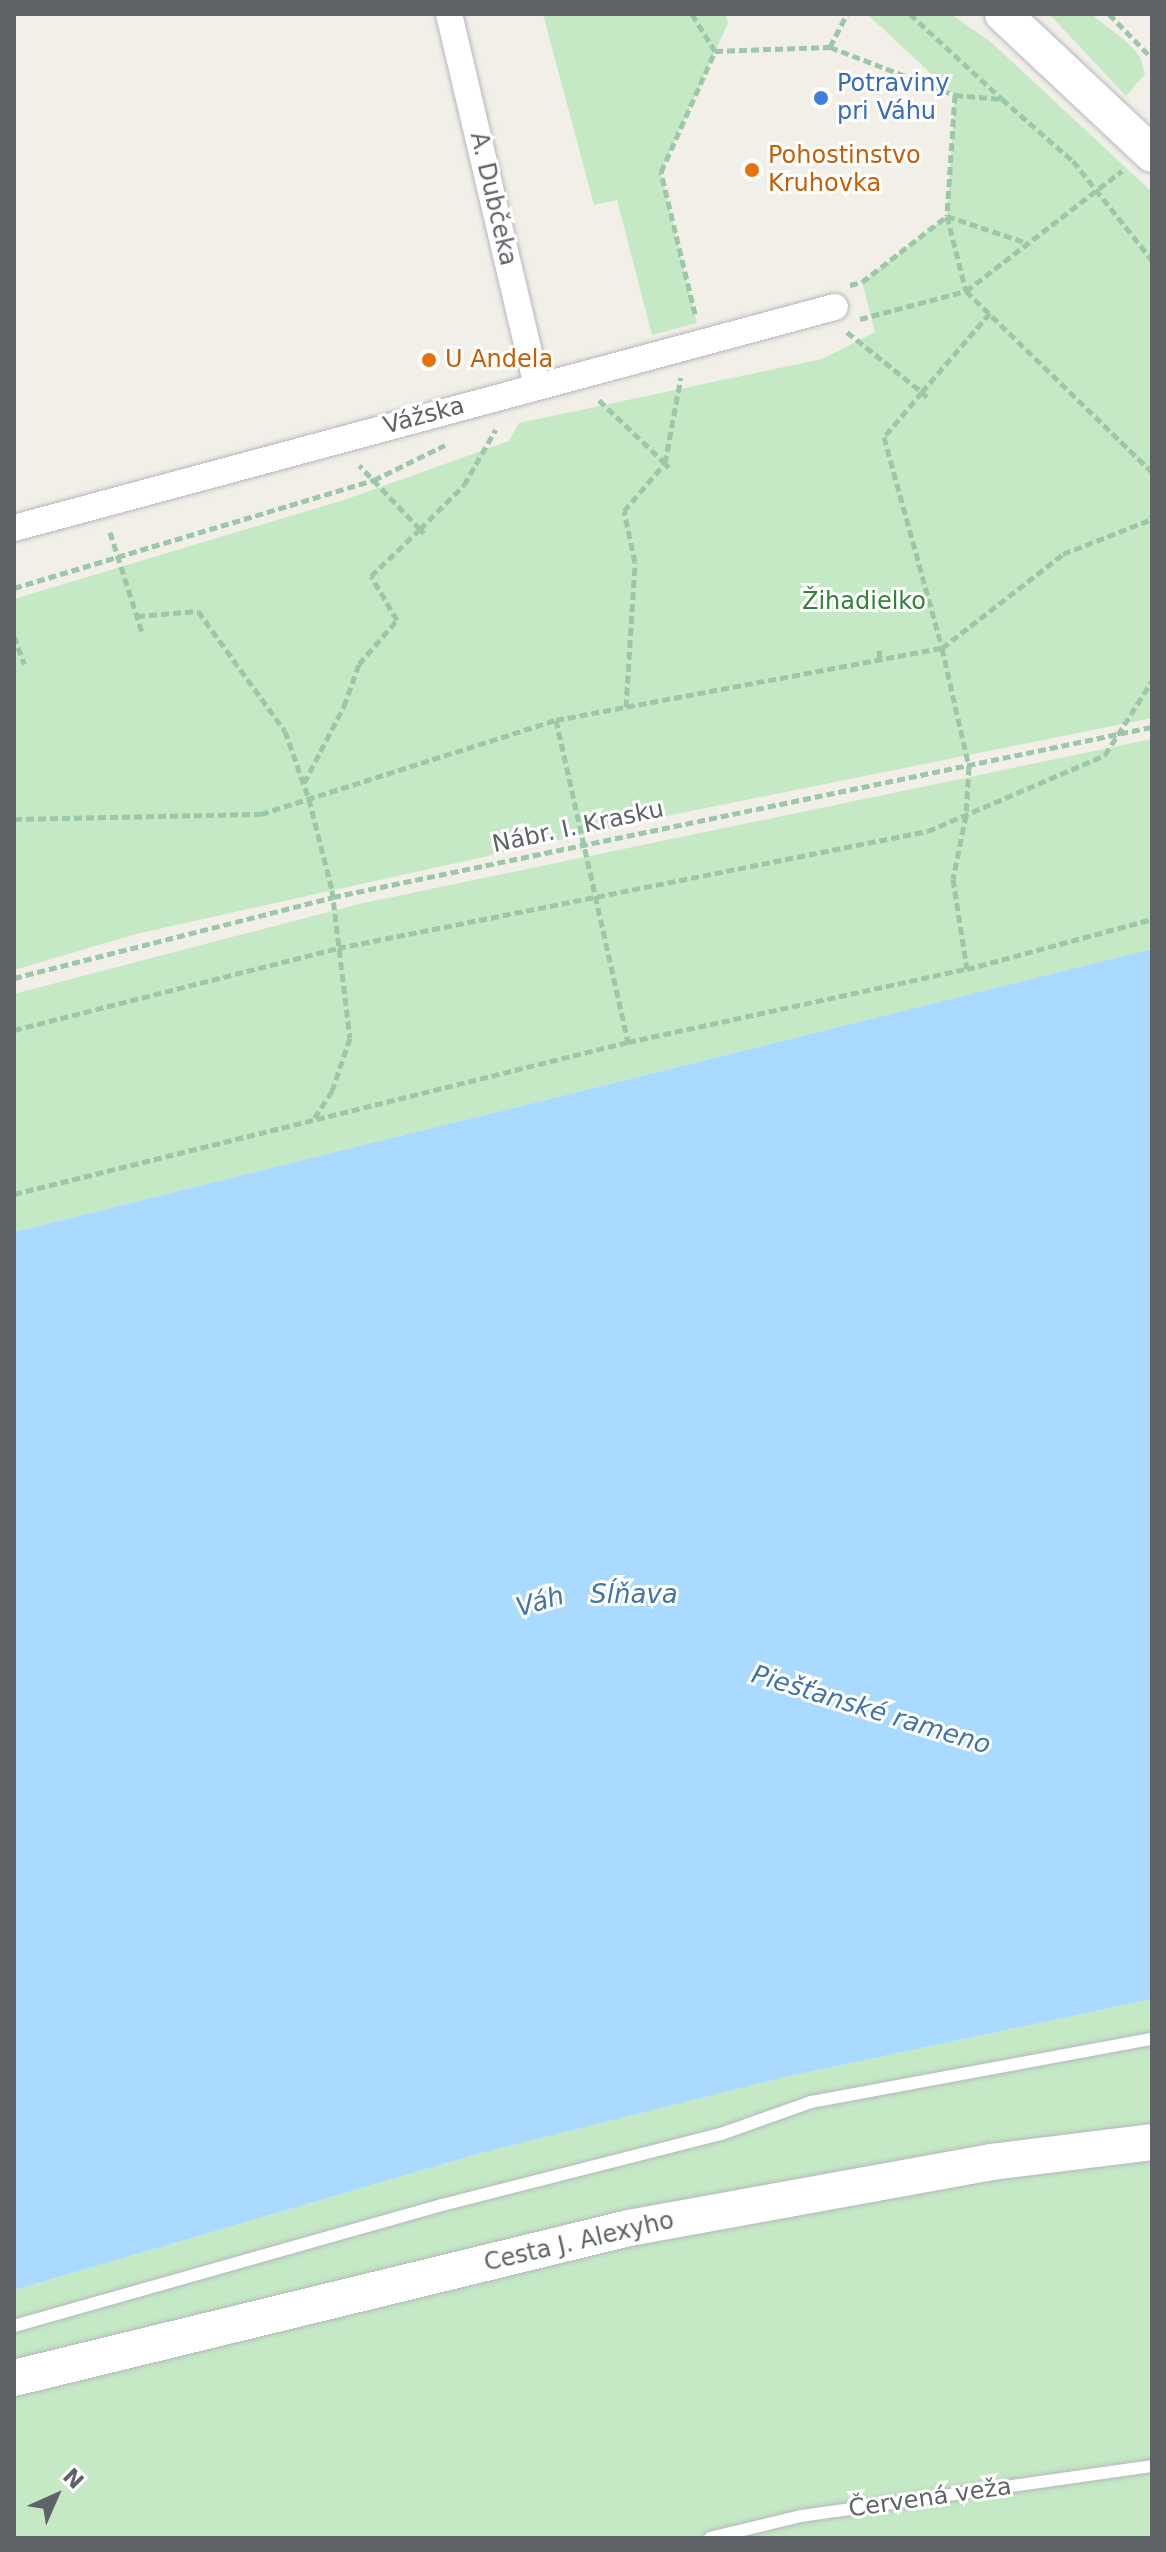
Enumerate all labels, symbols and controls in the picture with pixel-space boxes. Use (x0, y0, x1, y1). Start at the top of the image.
place label: Potraviny pri Váhu (837, 70, 950, 126)
marker: Potraviny pri Váhu (812, 89, 830, 107)
street label: A. Dubčeka (464, 129, 522, 269)
place label: Pohostinstvo Kruhovka (768, 142, 921, 198)
marker: Pohostinstvo Kruhovka (743, 161, 761, 179)
place label: U Andela (445, 346, 553, 374)
marker: U Andela (420, 351, 438, 369)
street label: Vážska (380, 391, 468, 441)
park label: Žihadielko (802, 588, 926, 616)
street label: Nábr. I. Krasku (490, 795, 666, 859)
water label: Sĺňava (590, 1579, 678, 1611)
water label: Váh (512, 1580, 568, 1624)
water label: Piešťanské rameno (748, 1659, 994, 1761)
street label: Cesta J. Alexyho (481, 2206, 677, 2278)
north arrow (16, 2456, 96, 2536)
text: N (58, 2463, 89, 2494)
street label: Červená veža (847, 2472, 1013, 2524)

